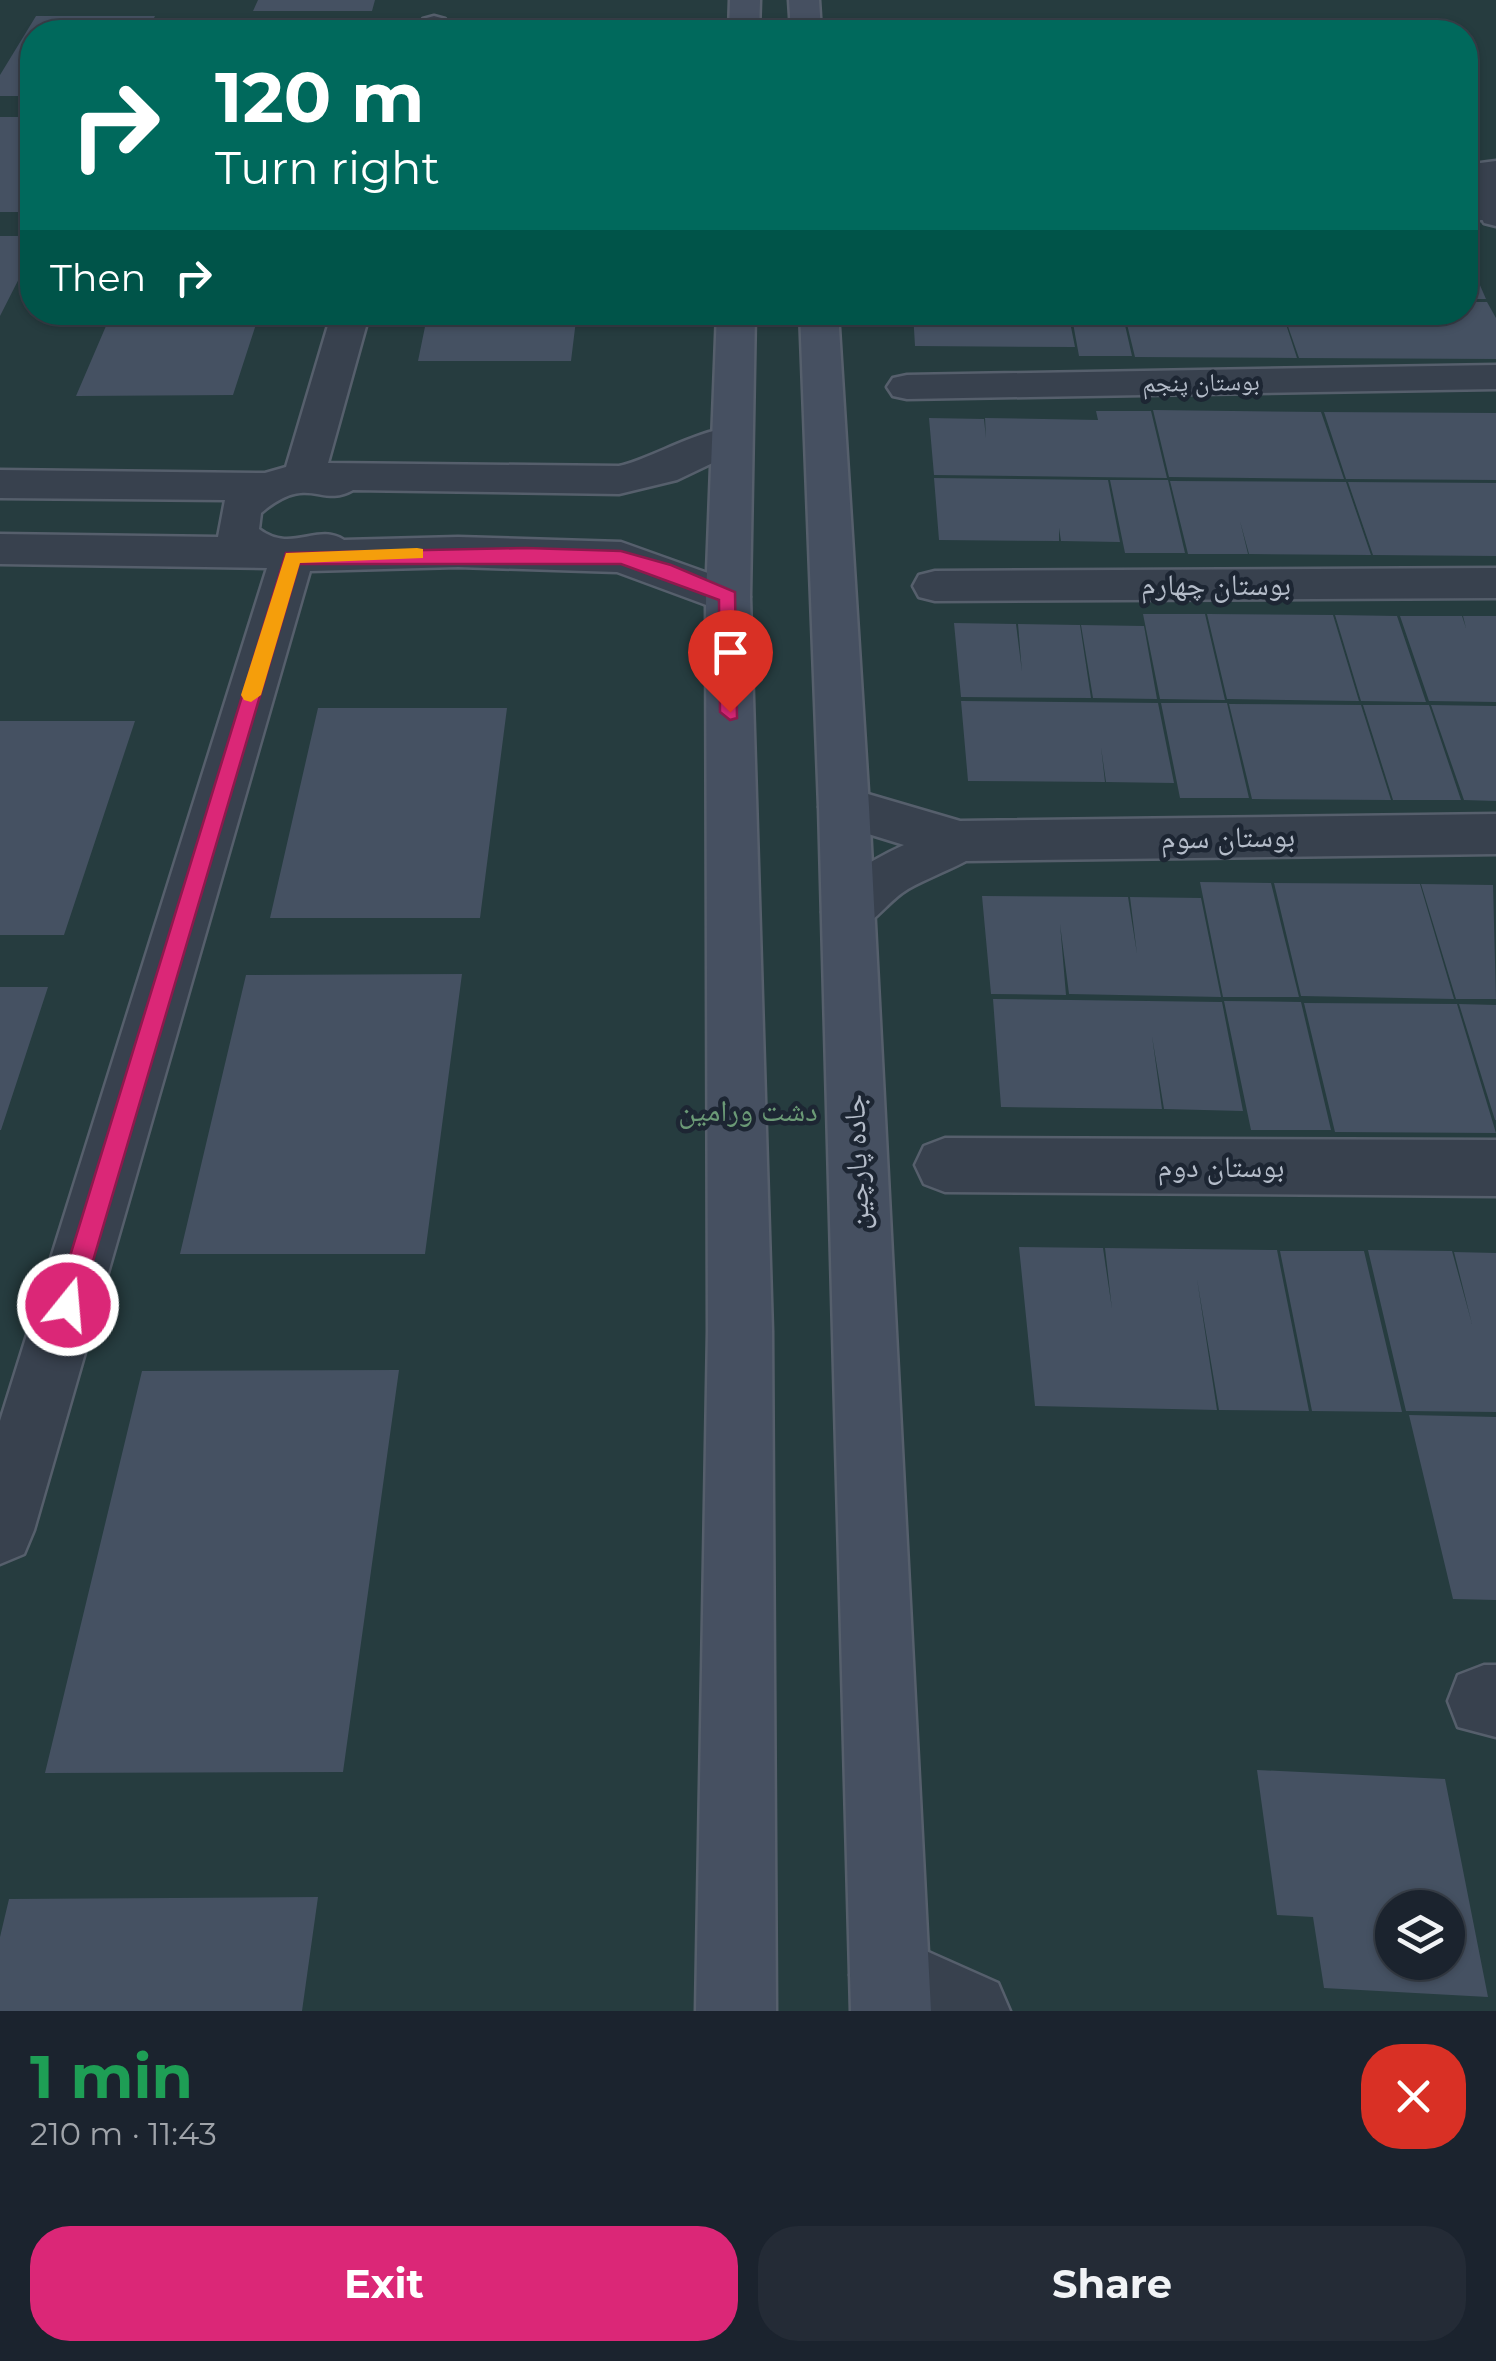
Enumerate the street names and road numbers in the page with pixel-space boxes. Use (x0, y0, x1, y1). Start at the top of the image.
street label: بوستان پنجم (1142, 366, 1260, 400)
street label: بوستان چهارم (1141, 566, 1291, 604)
street label: بوستان سوم (1161, 817, 1295, 858)
street label: جاده پارچین (835, 1093, 877, 1231)
street label: بوستان دوم (1158, 1148, 1285, 1186)

